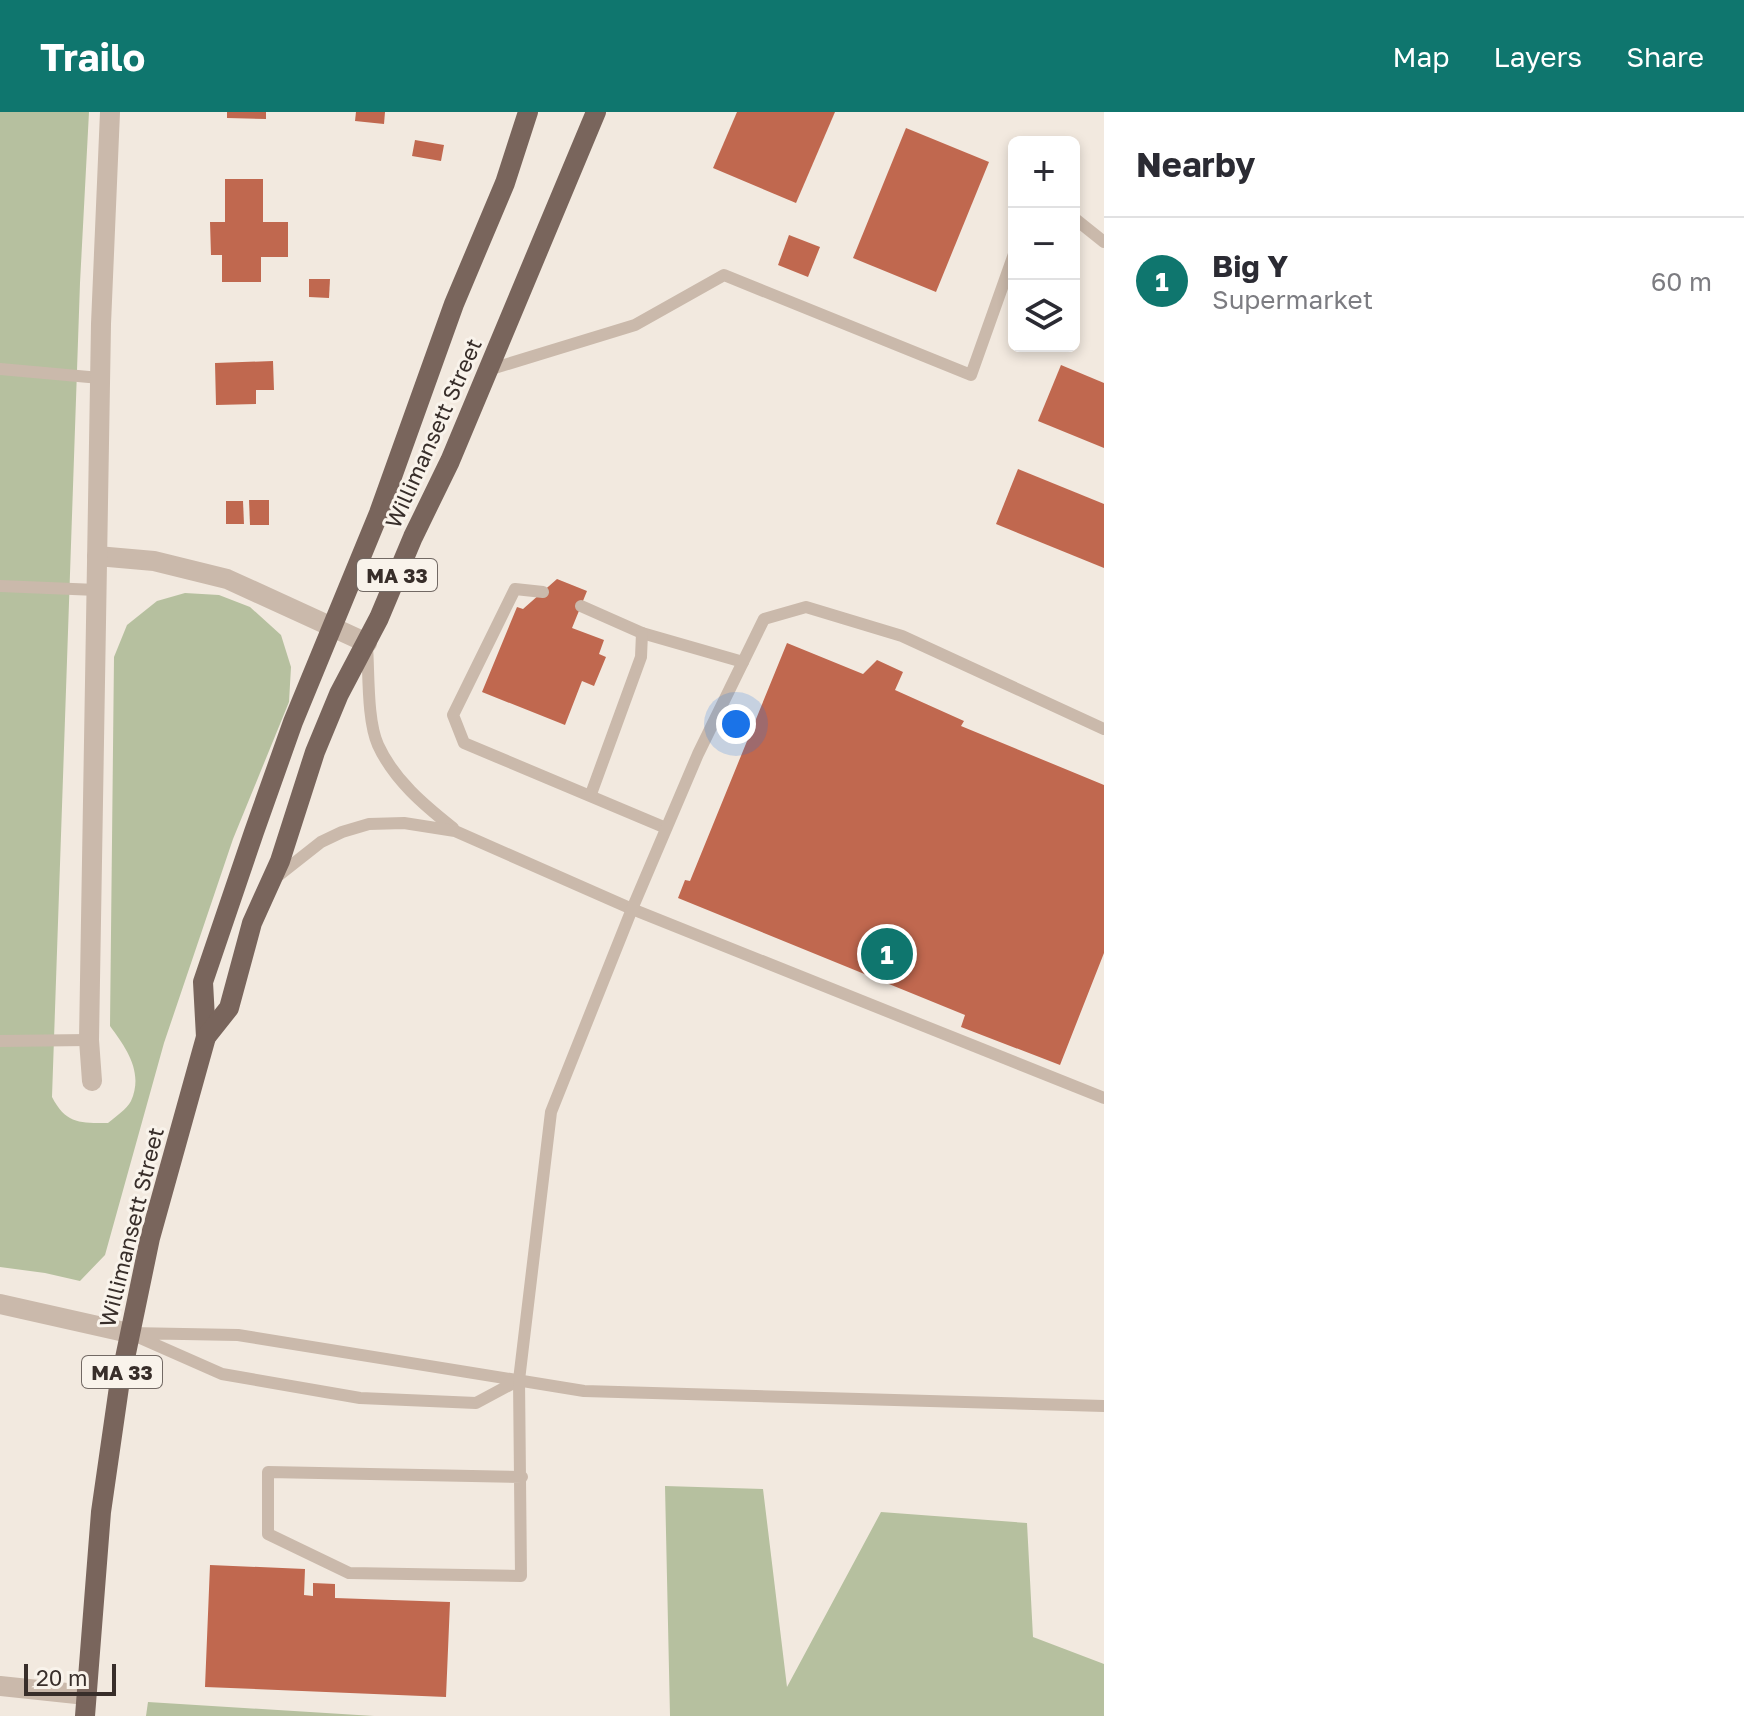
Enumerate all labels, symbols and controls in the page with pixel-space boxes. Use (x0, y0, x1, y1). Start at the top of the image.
text: Trailo (40, 34, 145, 79)
text: Map (1392, 40, 1450, 73)
text: Layers (1494, 40, 1582, 73)
text: Share (1626, 40, 1704, 73)
map controls (1008, 136, 1080, 352)
button: + (1008, 136, 1080, 208)
text: Nearby (1136, 144, 1256, 184)
button: − (1008, 208, 1080, 280)
text: Big Y (1212, 248, 1288, 284)
text: 1 (1155, 266, 1169, 297)
text: 60 m (1651, 266, 1712, 297)
button: layers (1008, 280, 1080, 352)
text: Supermarket (1212, 284, 1373, 315)
street label: Willimansett Street (379, 334, 487, 532)
road number: MA 33 (357, 559, 437, 591)
your location (716, 704, 756, 744)
pin: 1 (861, 924, 913, 984)
street label: Willimansett Street (93, 1124, 169, 1330)
road number: MA 33 (82, 1356, 162, 1388)
scale bar (24, 1660, 116, 1696)
text: 20 m (36, 1664, 87, 1691)

